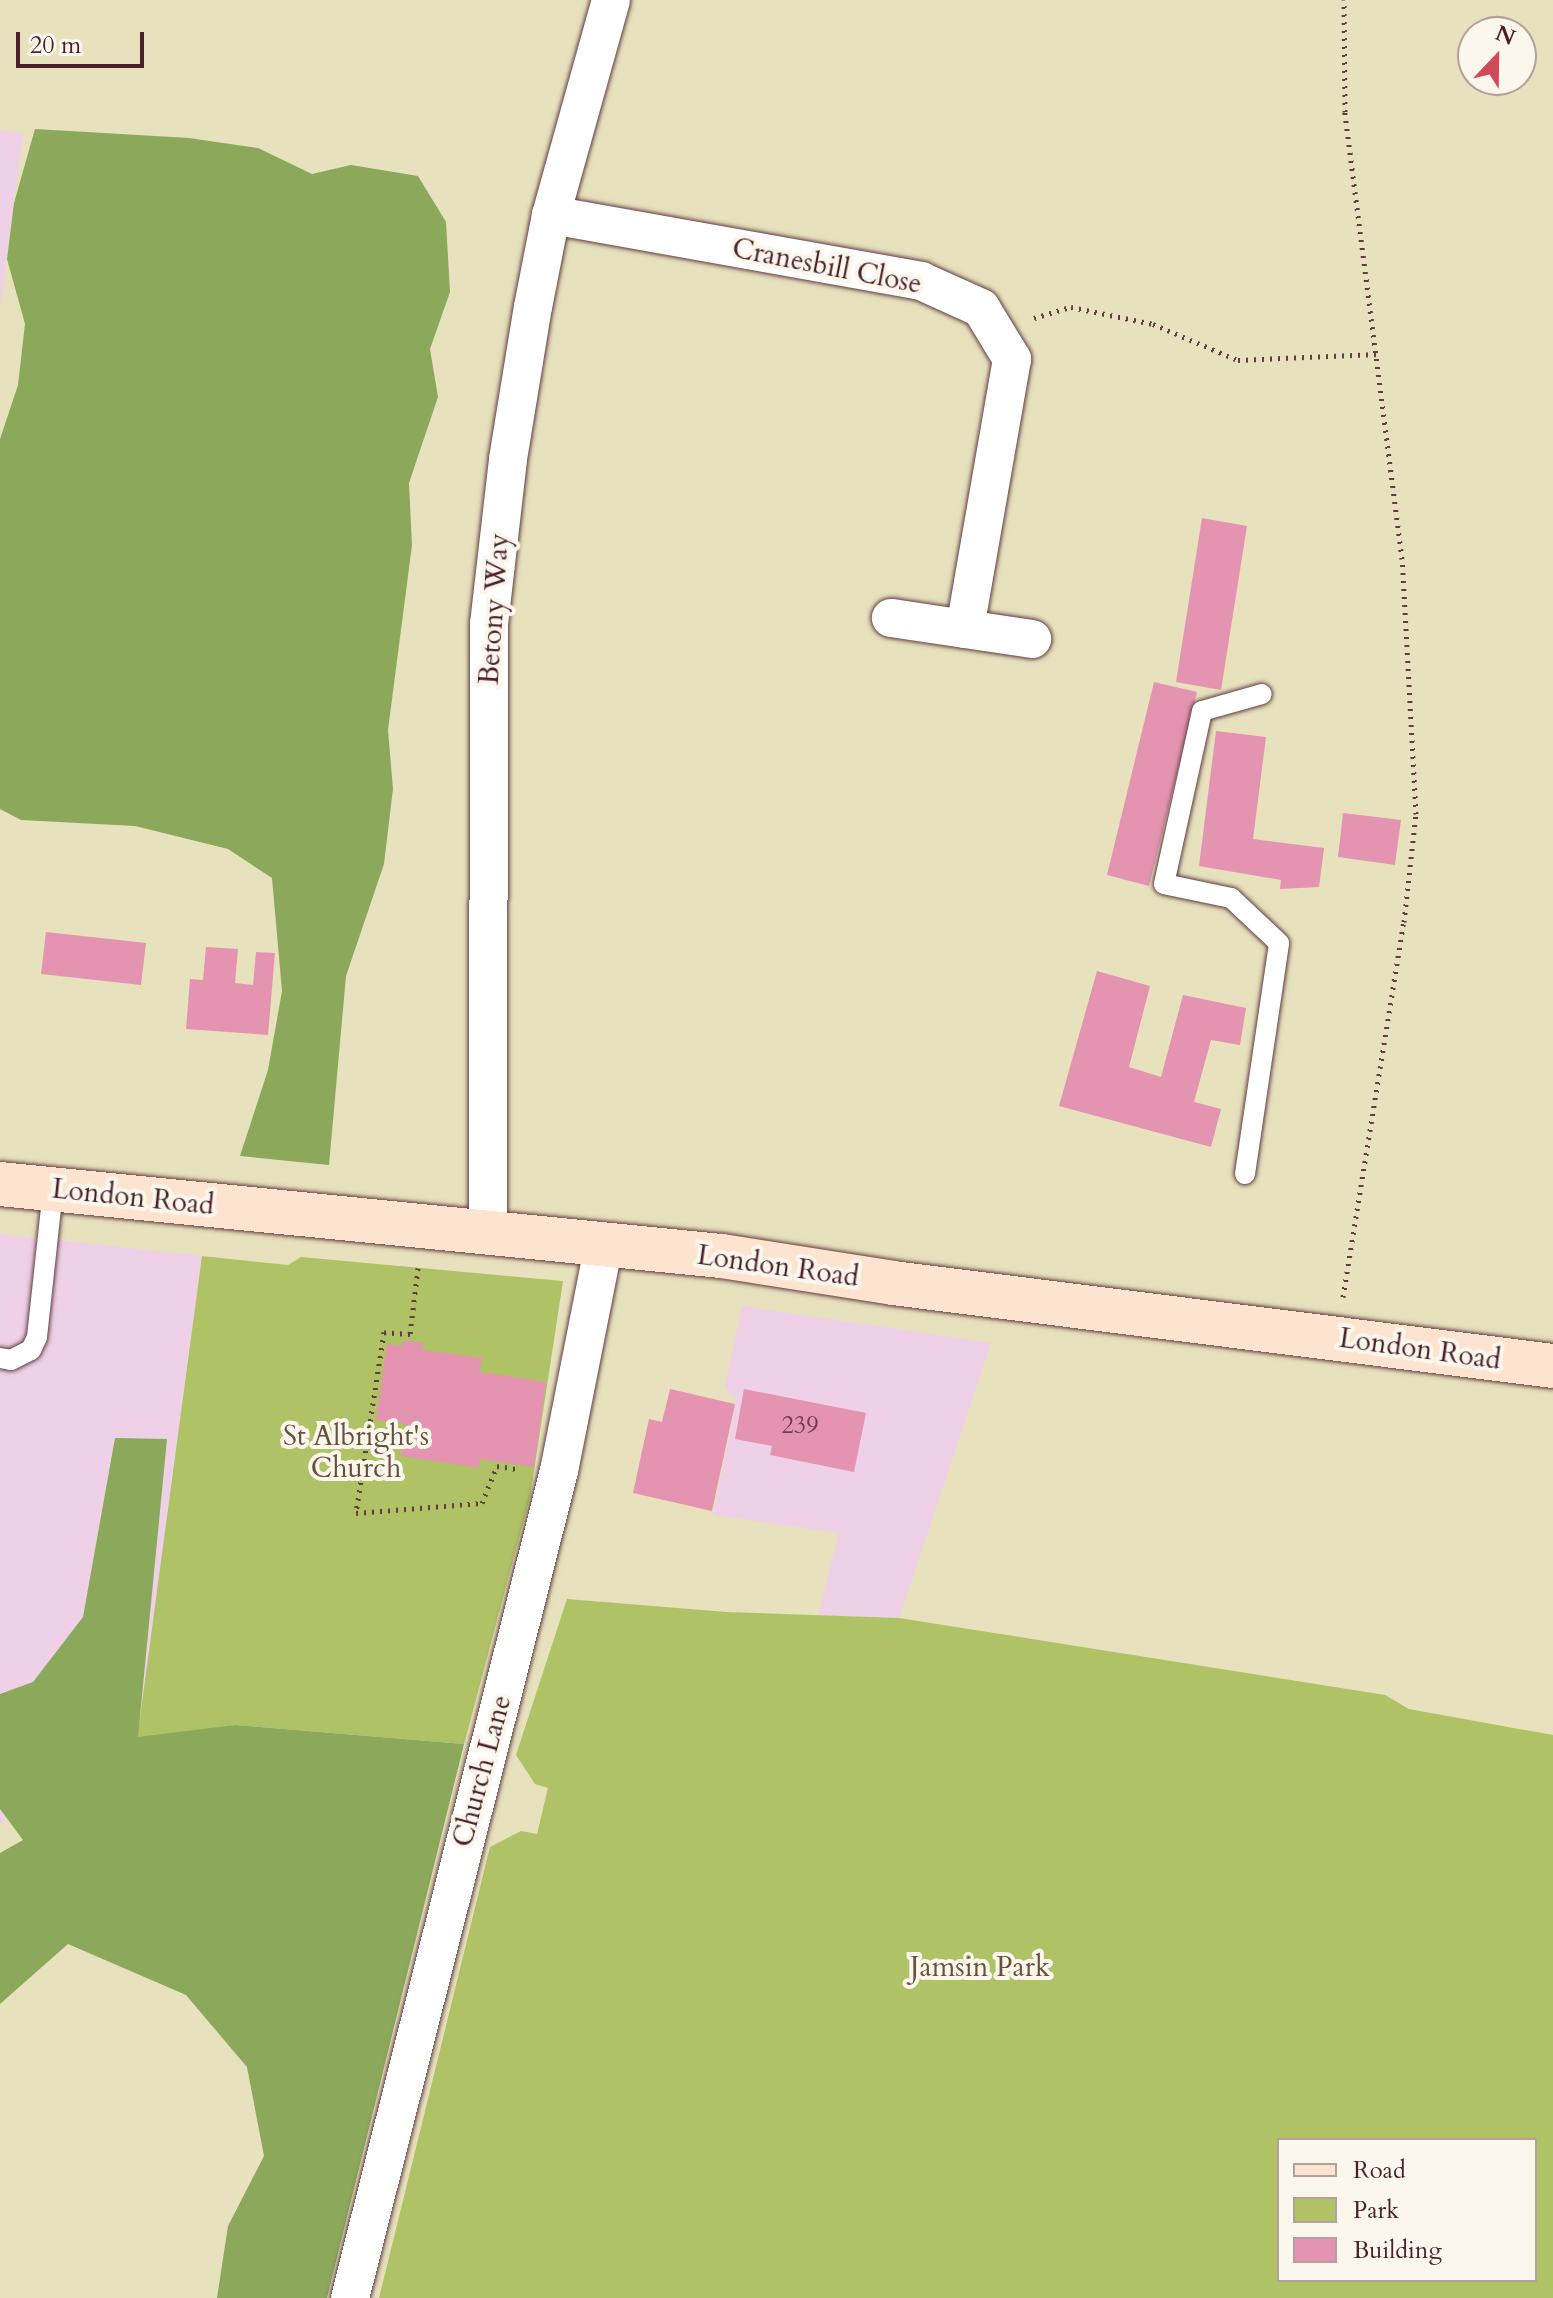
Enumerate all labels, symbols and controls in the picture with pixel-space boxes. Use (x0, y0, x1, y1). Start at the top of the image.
scale bar (20, 16, 148, 66)
north arrow (1457, 16, 1537, 96)
text: N (1491, 18, 1520, 53)
text: 20 m (30, 29, 81, 62)
street label: Cranesbill Close (729, 231, 925, 301)
street label: Betony Way (472, 532, 516, 686)
street label: London Road (50, 1172, 216, 1222)
street label: London Road (695, 1238, 861, 1294)
street label: London Road (1337, 1321, 1503, 1377)
house number: 239 (782, 1412, 818, 1440)
park label: St Albright's Church (283, 1419, 429, 1485)
street label: Church Lane (446, 1691, 518, 1851)
park label: Jamsin Park (910, 1950, 1050, 1984)
legend (1277, 2138, 1537, 2282)
text: Road (1353, 2154, 1406, 2187)
text: Park (1353, 2194, 1399, 2227)
text: Building (1353, 2234, 1442, 2267)

